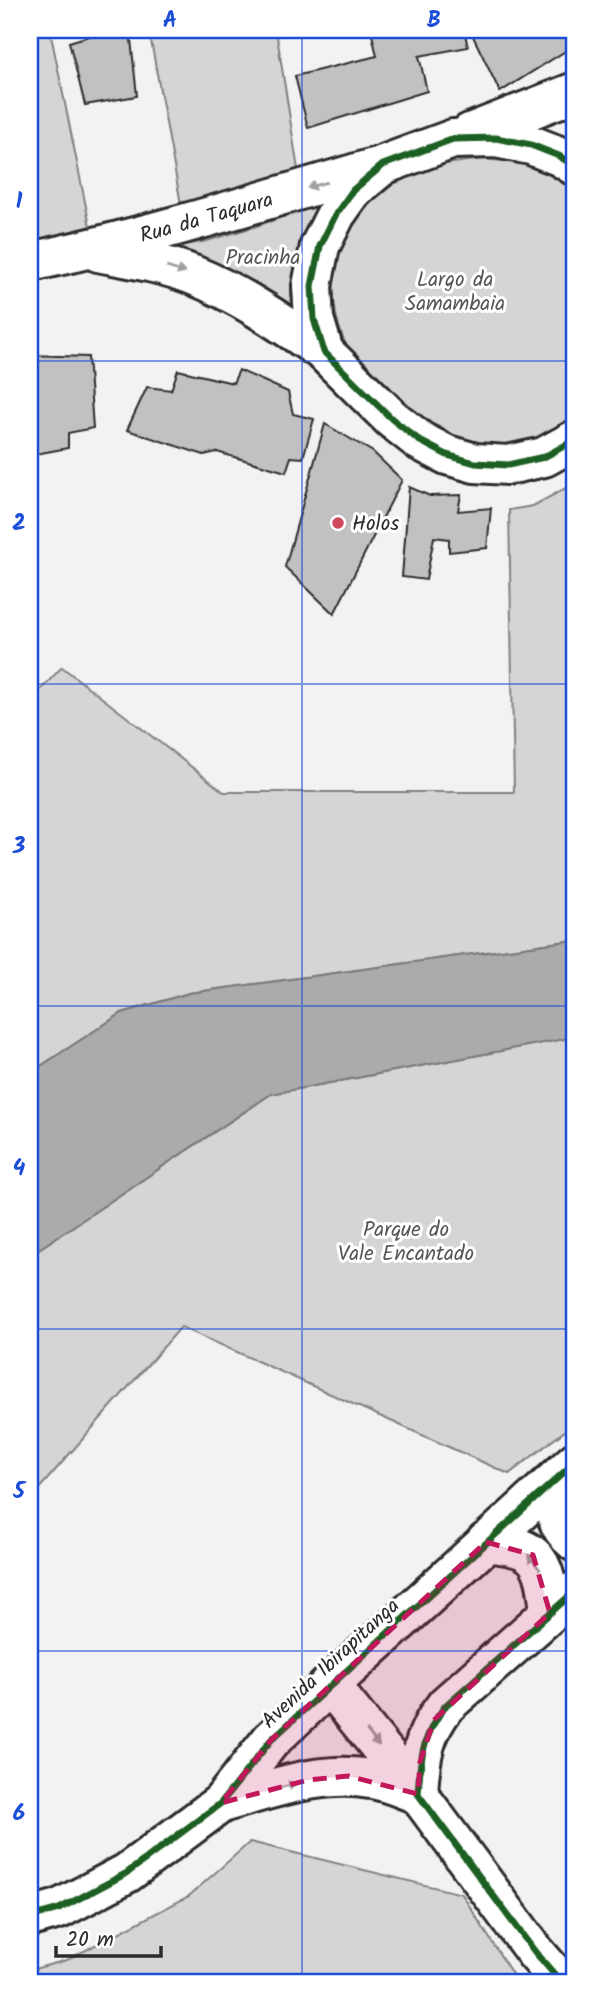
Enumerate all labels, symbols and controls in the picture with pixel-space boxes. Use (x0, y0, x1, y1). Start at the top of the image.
text: A (163, 3, 177, 39)
text: B (427, 3, 441, 39)
one-way arrow (306, 180, 327, 190)
text: 1 (16, 184, 23, 220)
street label: Rua da Taquara (136, 184, 277, 253)
park label: Pracinha (226, 242, 300, 275)
park label: Largo da Samambaia (405, 264, 505, 321)
one-way arrow (165, 266, 186, 276)
text: 2 (12, 506, 26, 542)
place label: Holos (352, 508, 399, 541)
marker: Holos (330, 515, 346, 531)
text: 3 (12, 829, 26, 865)
text: 4 (13, 1151, 26, 1187)
park label: Parque do Vale Encantado (338, 1214, 474, 1271)
text: 5 (12, 1474, 27, 1510)
one-way arrow (527, 1553, 542, 1571)
street label: Avenida Ibirapitanga (254, 1591, 408, 1737)
one-way arrow (365, 1729, 380, 1747)
one-way arrow (277, 1780, 298, 1790)
text: 6 (13, 1796, 25, 1832)
scale bar (56, 1914, 161, 1958)
text: 20 m (66, 1924, 114, 1957)

